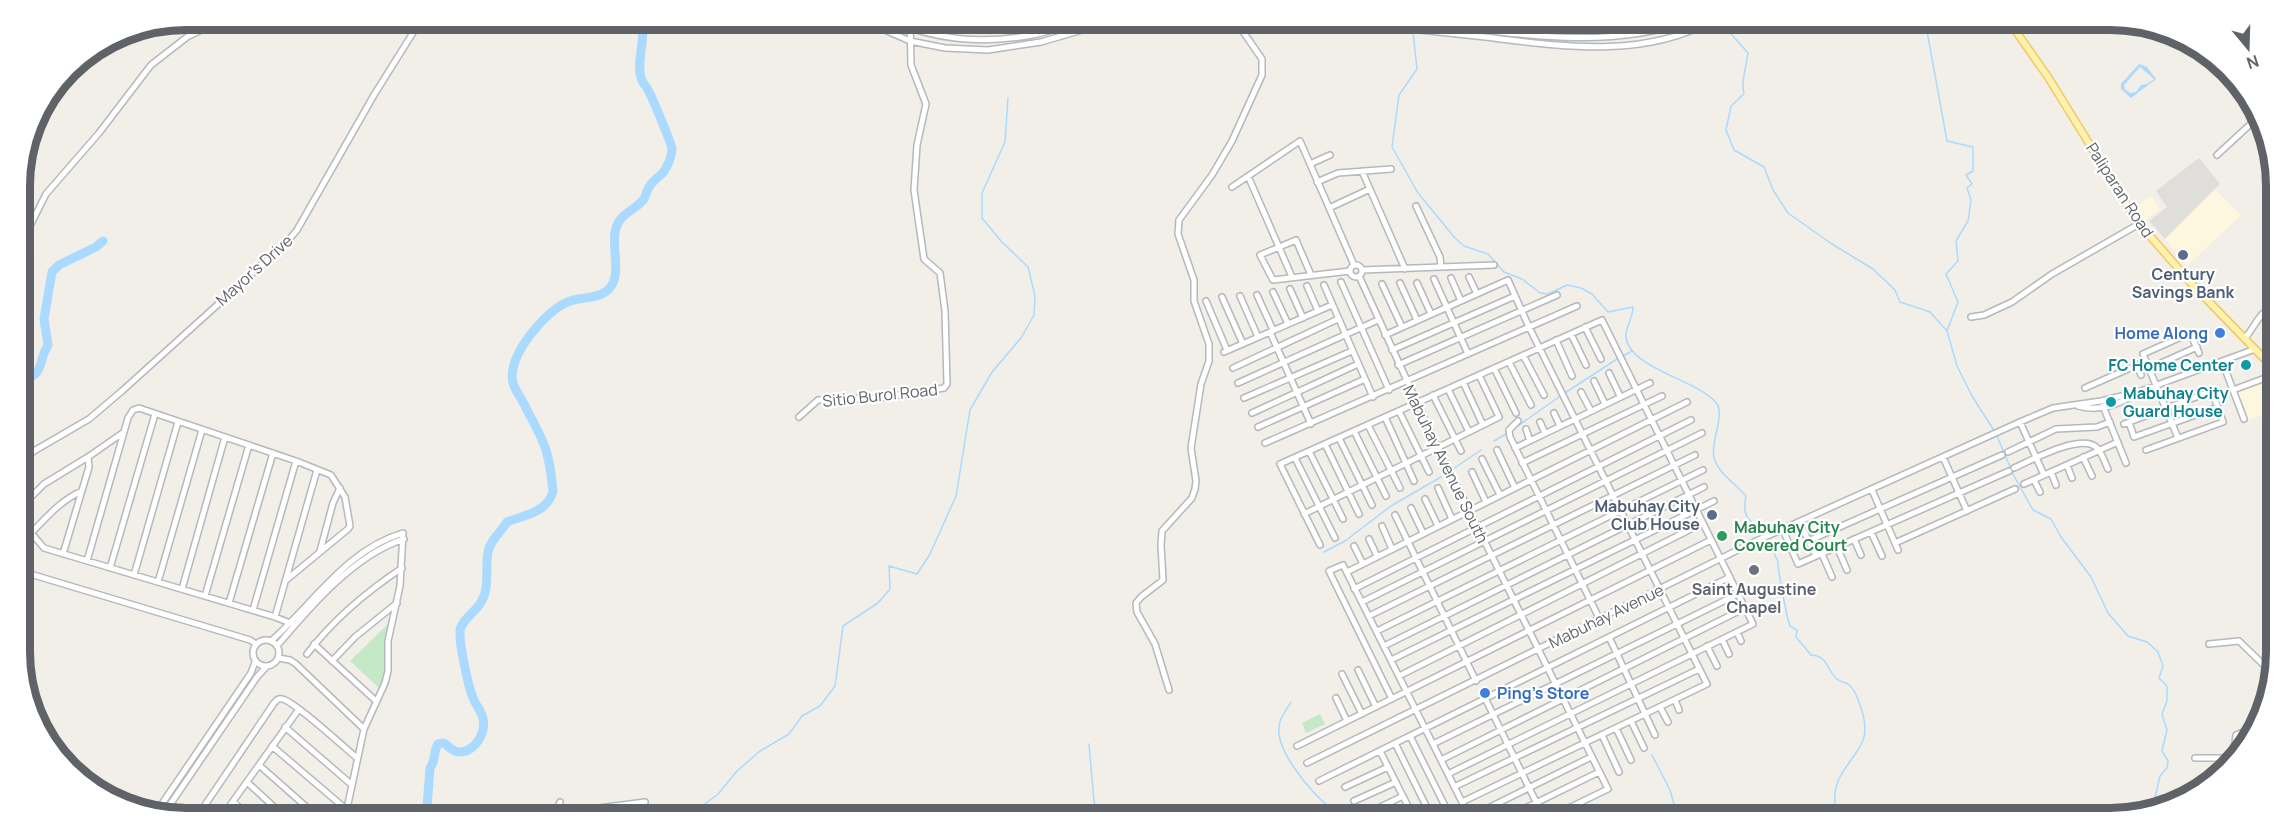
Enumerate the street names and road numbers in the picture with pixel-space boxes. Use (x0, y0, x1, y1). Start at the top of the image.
street label: Paliparan Road (2081, 138, 2159, 242)
street label: Mayor's Drive (211, 230, 297, 310)
street label: Sitio Burol Road (821, 378, 939, 412)
street label: Mabuhay Avenue South (1398, 381, 1494, 547)
street label: Mabuhay Avenue (1545, 579, 1667, 653)

